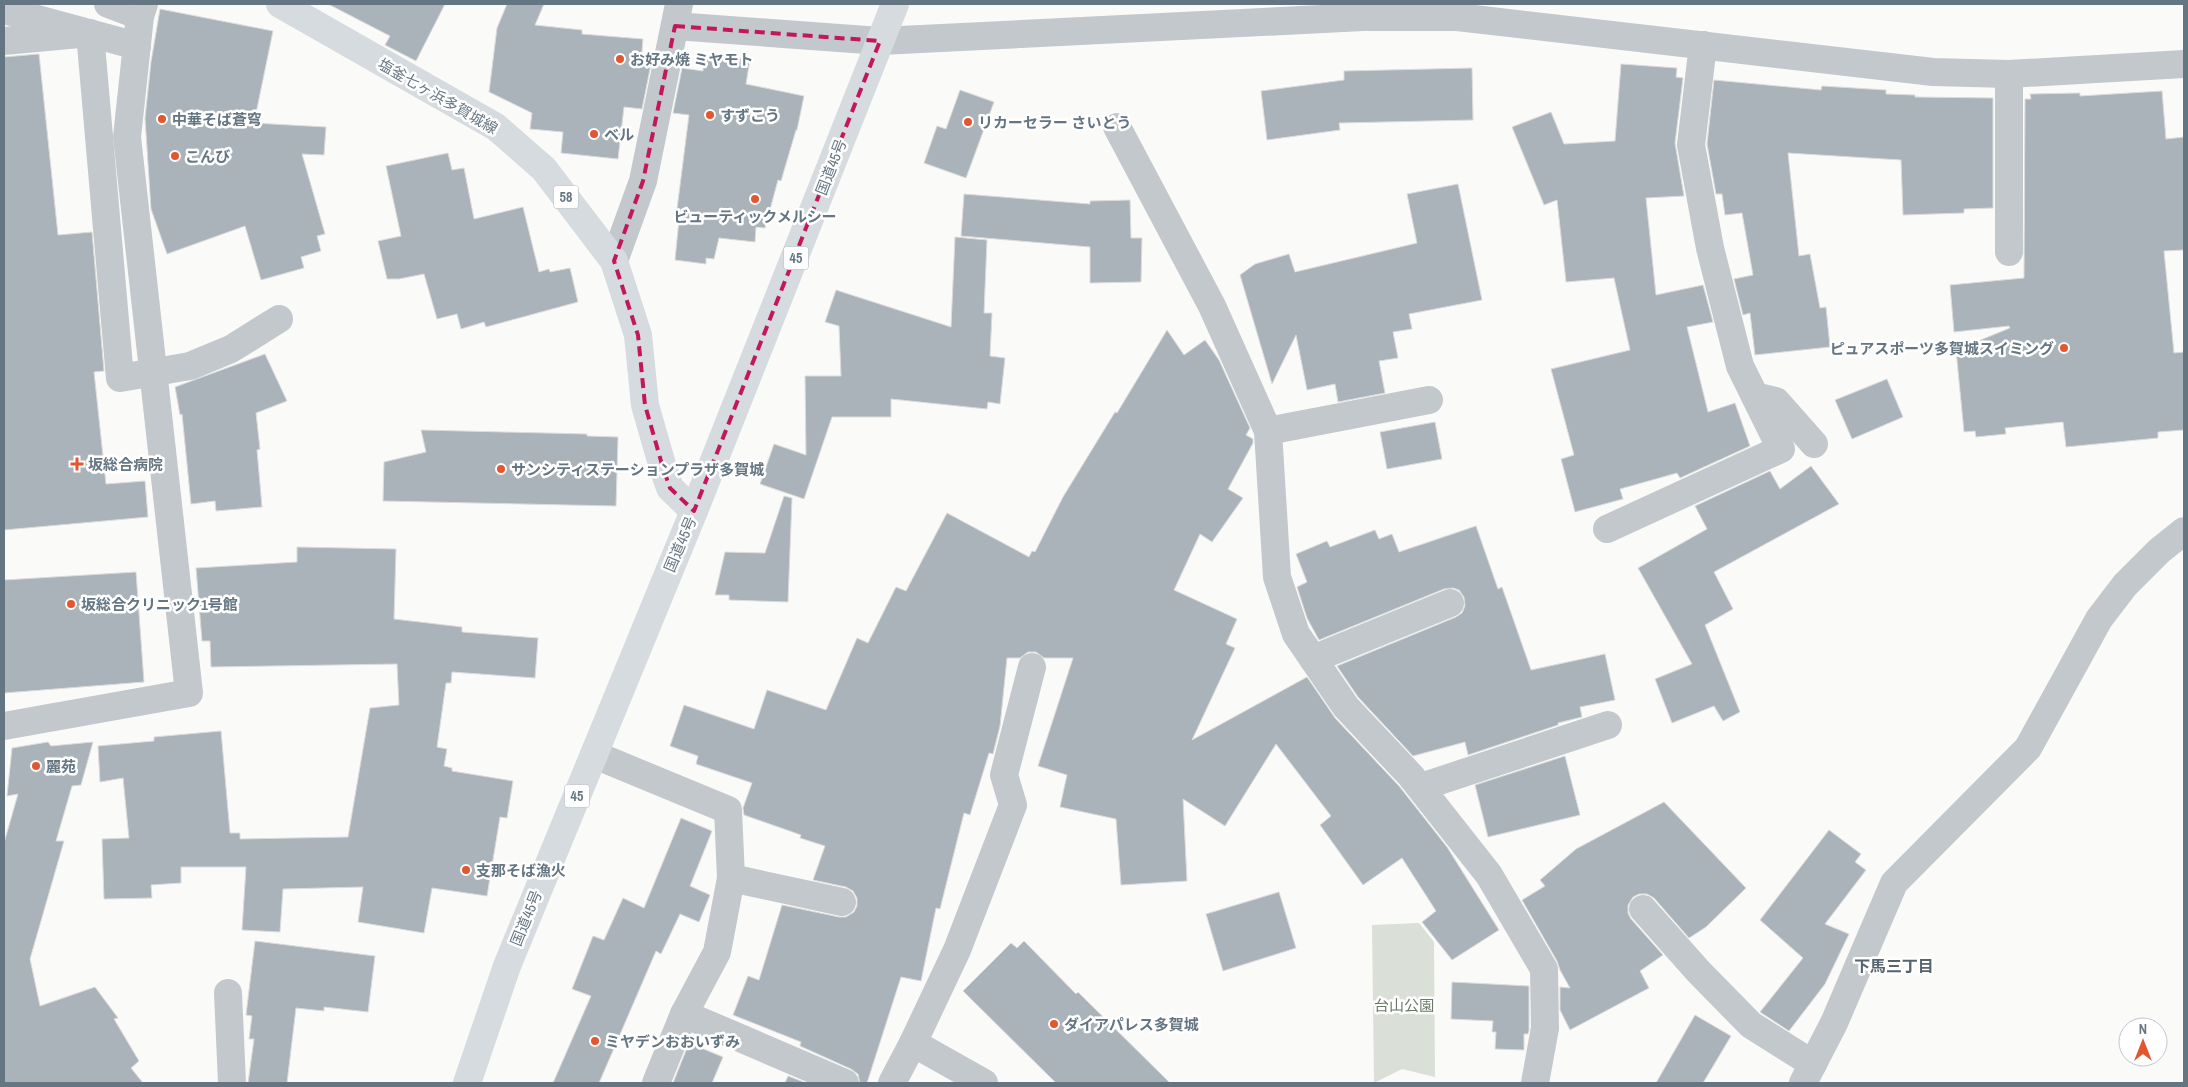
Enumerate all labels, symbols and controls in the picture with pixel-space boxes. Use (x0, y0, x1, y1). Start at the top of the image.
place label: お好み焼 ミヤモト (630, 49, 753, 70)
street label: 塩釜七ヶ浜多賀城線 (374, 53, 502, 139)
marker: お好み焼 ミヤモト (614, 53, 626, 65)
place label: すずこう (720, 105, 780, 126)
place label: 中華そば蒼穹 (172, 109, 262, 130)
marker: すずこう (704, 109, 716, 121)
place label: リカーセラー さいとう (978, 112, 1131, 133)
marker: 中華そば蒼穹 (156, 113, 168, 125)
marker: リカーセラー さいとう (962, 116, 974, 128)
place label: ベル (604, 124, 634, 145)
marker: ベル (588, 128, 600, 140)
street label: 国道45号 (811, 136, 851, 198)
place label: こんび (185, 146, 230, 167)
marker: こんび (169, 150, 181, 162)
road number: 58 (554, 186, 578, 208)
marker: ビューティックメルシー (749, 193, 761, 205)
place label: ビューティックメルシー (673, 206, 837, 227)
road number: 45 (784, 247, 808, 270)
place label: ピュアスポーツ多賀城スイミング (1830, 338, 2054, 359)
marker: ピュアスポーツ多賀城スイミング (2058, 342, 2070, 354)
place label: 坂総合病院 (88, 454, 163, 475)
marker: 坂総合病院 (70, 457, 84, 471)
place label: サンシティステーションプラザ多賀城 (511, 459, 764, 480)
marker: サンシティステーションプラザ多賀城 (495, 463, 507, 475)
street label: 国道45号 (659, 513, 701, 575)
place label: 坂総合クリニック1号館 (81, 594, 238, 615)
marker: 坂総合クリニック1号館 (65, 598, 77, 610)
place label: 麗苑 (46, 756, 76, 777)
marker: 麗苑 (30, 760, 42, 772)
road number: 45 (564, 784, 590, 808)
place label: 支那そば漁火 (476, 860, 566, 881)
marker: 支那そば漁火 (460, 864, 472, 876)
street label: 国道45号 (505, 887, 547, 949)
district label: 下馬三丁目 (1854, 955, 1934, 977)
park label: 台山公園 (1374, 995, 1434, 1016)
place label: ダイアパレス多賀城 (1064, 1014, 1199, 1035)
north arrow (2118, 1017, 2168, 1067)
marker: ダイアパレス多賀城 (1048, 1018, 1060, 1030)
text: N (2139, 1020, 2147, 1038)
place label: ミヤデンおおいずみ (605, 1031, 740, 1052)
marker: ミヤデンおおいずみ (589, 1035, 601, 1047)

